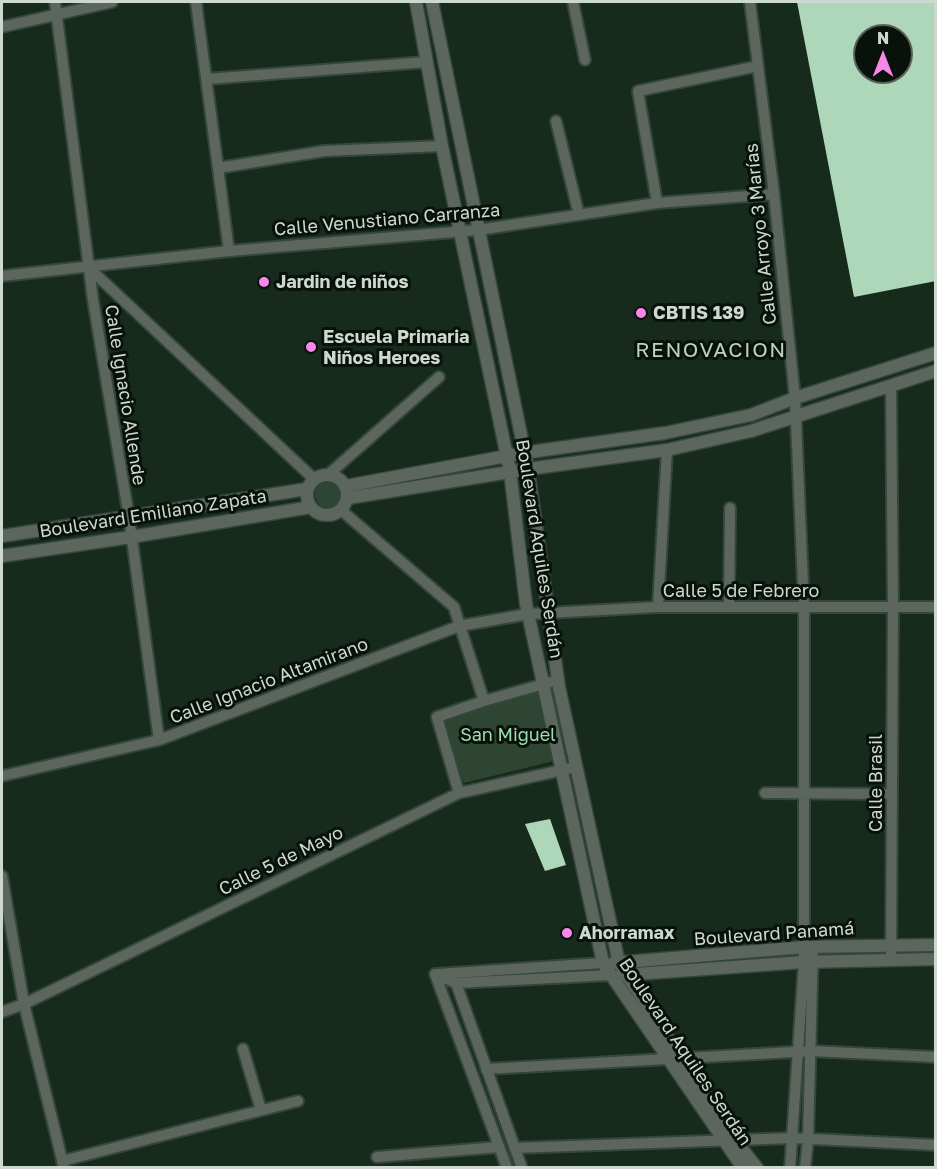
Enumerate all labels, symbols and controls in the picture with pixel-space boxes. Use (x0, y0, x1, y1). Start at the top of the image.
north arrow (853, 24, 913, 84)
text: N (877, 28, 889, 48)
street label: Calle Arroyo 3 Marías (741, 142, 781, 326)
street label: Calle Venustiano Carranza (273, 199, 501, 241)
place label: Jardin de niños (276, 271, 409, 293)
marker: Jardin de niños (257, 275, 271, 289)
place label: CBTIS 139 (653, 302, 744, 324)
street label: Calle Ignacio Allende (100, 303, 150, 487)
marker: CBTIS 139 (634, 306, 648, 320)
place label: Escuela Primaria Niños Heroes (323, 326, 470, 368)
district label: RENOVACION (635, 337, 787, 363)
marker: Escuela Primaria Niños Heroes (304, 340, 318, 354)
street label: Boulevard Aquiles Serdán (511, 438, 567, 660)
street label: Boulevard Emiliano Zapata (38, 485, 268, 543)
street label: Calle 5 de Febrero (663, 580, 819, 602)
street label: Calle Ignacio Altamirano (167, 633, 371, 729)
park label: San Miguel (460, 724, 556, 746)
street label: Calle Brasil (865, 734, 887, 832)
street label: Calle 5 de Mayo (215, 822, 347, 900)
street label: Boulevard Panamá (693, 918, 855, 950)
place label: Ahorramax (579, 922, 674, 944)
marker: Ahorramax (560, 926, 574, 940)
street label: Boulevard Aquiles Serdán (614, 954, 756, 1150)

